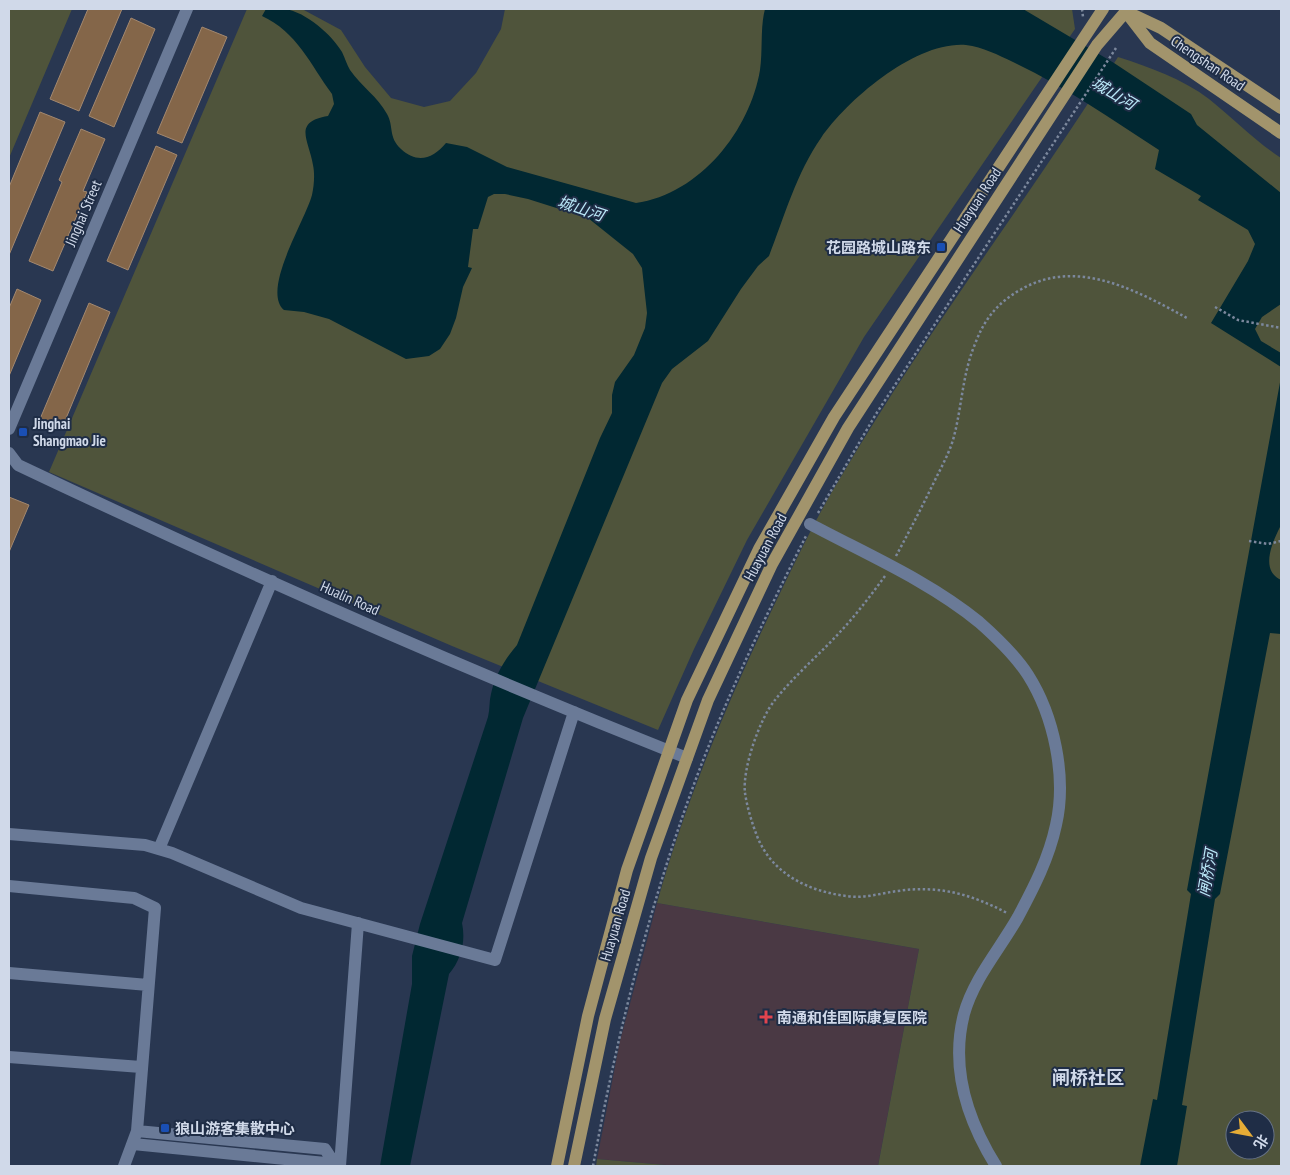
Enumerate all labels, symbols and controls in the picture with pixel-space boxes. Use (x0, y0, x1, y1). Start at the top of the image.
street label: Chengshan Road (1167, 31, 1249, 95)
water label: 城山河 (1088, 72, 1142, 115)
street label: Huayuan Road (949, 164, 1005, 236)
street label: Jinghai Street (60, 177, 105, 250)
water label: 城山河 (555, 191, 610, 226)
place label: 花园路城山路东 (826, 238, 931, 257)
marker: 花园路城山路东 (935, 241, 947, 253)
place label: Jinghai Shangmao Jie (32, 414, 106, 450)
marker: Jinghai Shangmao Jie (17, 426, 29, 438)
street label: Huayuan Road (739, 510, 791, 584)
street label: Hualin Road (318, 577, 382, 619)
water label: 闸桥河 (1193, 845, 1222, 898)
street label: Huayuan Road (596, 887, 634, 963)
place label: 南通和佳国际康复医院 (777, 1008, 927, 1027)
marker: 南通和佳国际康复医院 (759, 1010, 773, 1024)
district label: 闸桥社区 (1052, 1066, 1124, 1089)
north arrow (1225, 1110, 1275, 1160)
place label: 狼山游客集散中心 (175, 1119, 295, 1138)
marker: 狼山游客集散中心 (159, 1122, 171, 1134)
text: 北 (1250, 1131, 1272, 1153)

